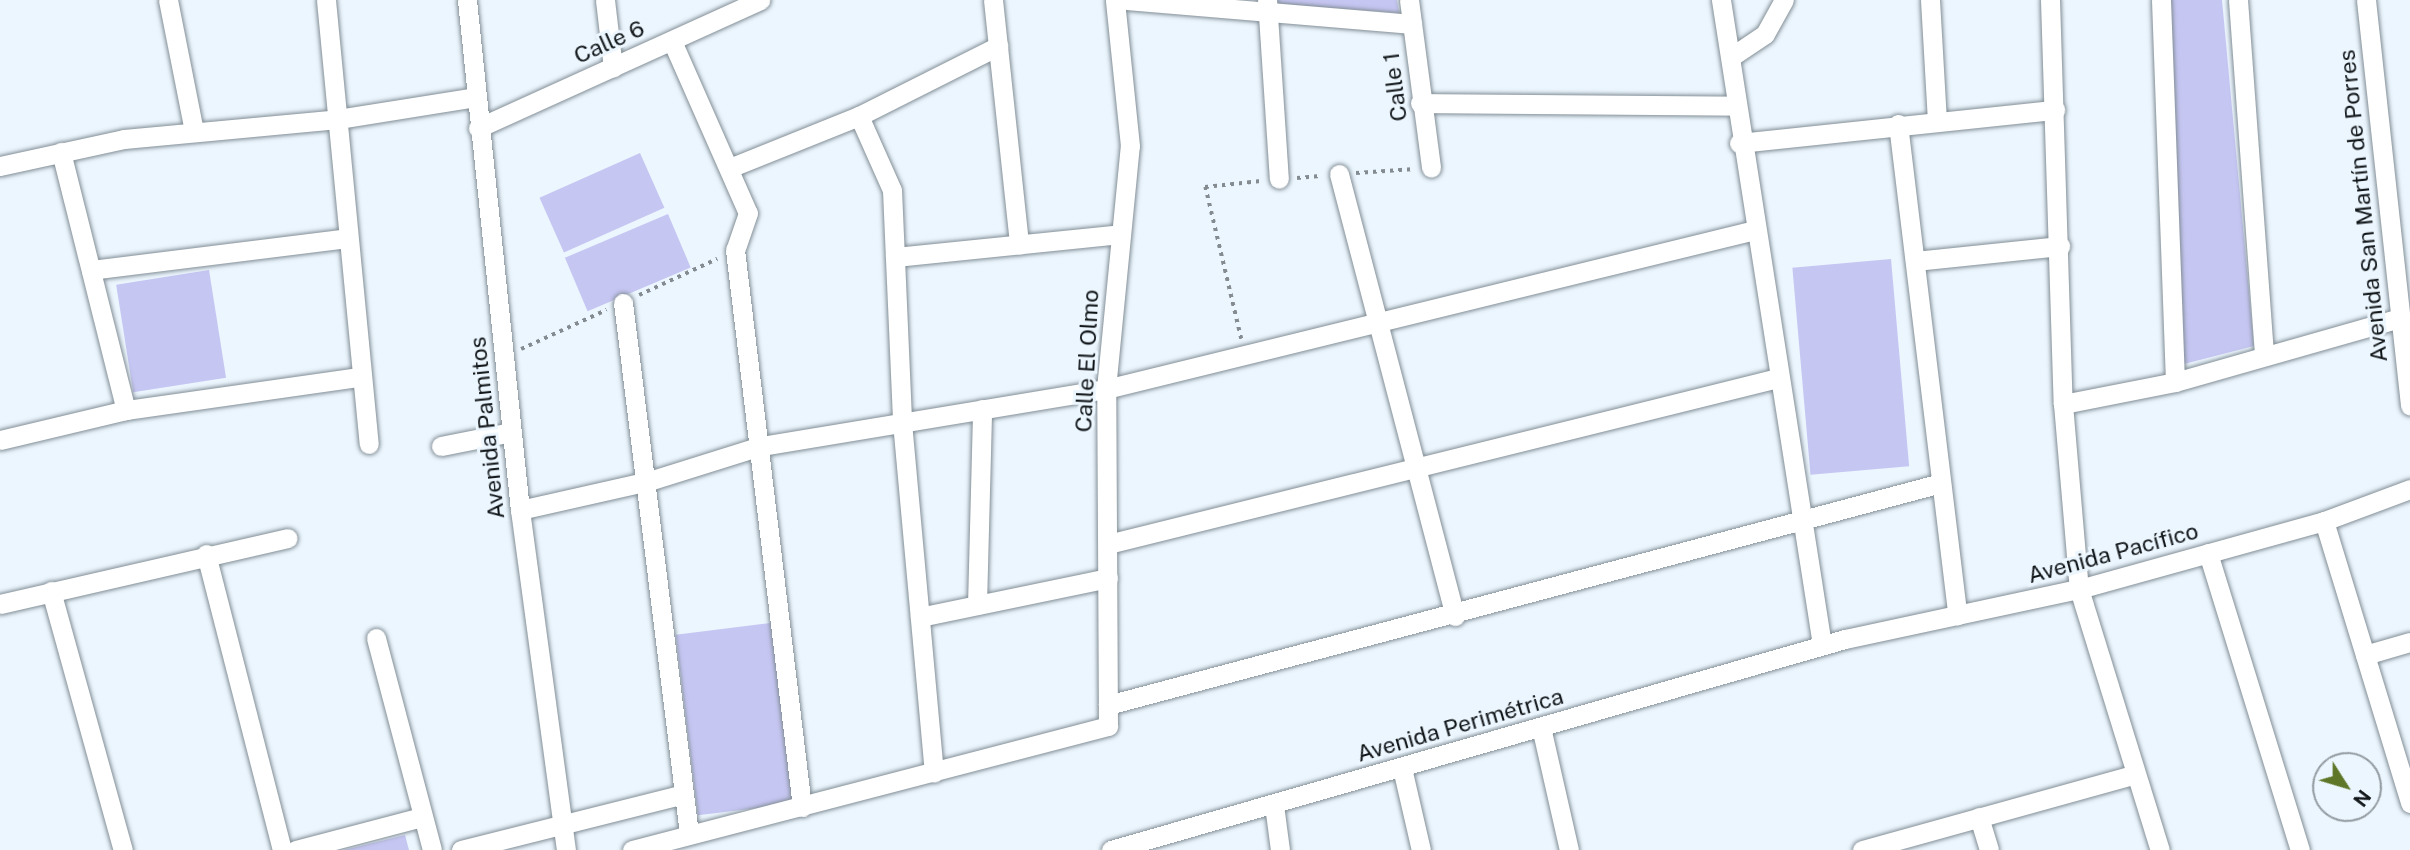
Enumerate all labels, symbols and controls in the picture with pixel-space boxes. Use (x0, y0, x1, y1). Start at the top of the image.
street label: Calle 6 (569, 14, 649, 70)
street label: Avenida San Martín de Porres (2333, 48, 2393, 364)
street label: Calle 1 (1377, 51, 1413, 123)
street label: Calle El Olmo (1069, 289, 1105, 433)
street label: Avenida Palmitos (464, 335, 510, 521)
street label: Avenida Pacífico (2025, 517, 2201, 589)
street label: Avenida Perimétrica (1353, 682, 1567, 768)
north arrow (2312, 752, 2382, 822)
text: N (2349, 786, 2375, 811)

